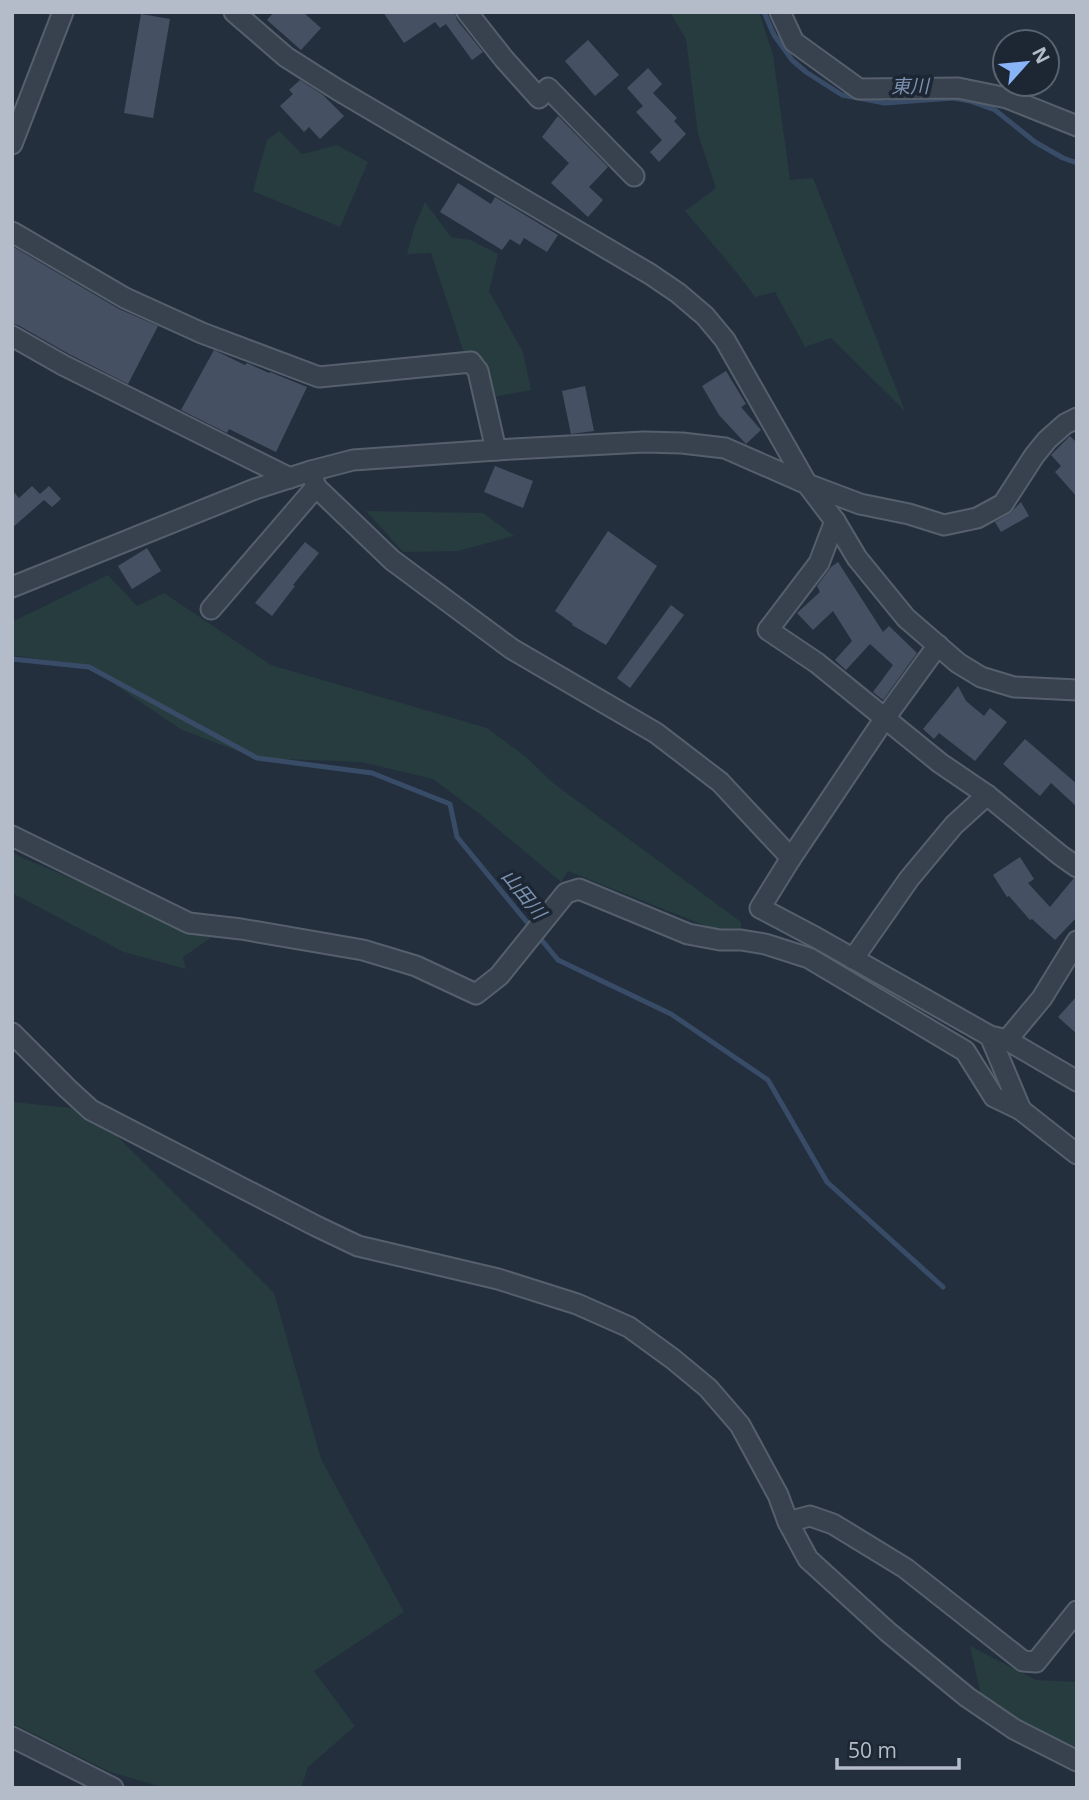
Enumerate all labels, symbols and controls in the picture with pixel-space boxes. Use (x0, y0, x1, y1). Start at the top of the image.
north arrow (991, 28, 1061, 98)
text: N (1026, 42, 1056, 68)
water label: 東川 (891, 73, 931, 99)
water label: 山田川 (496, 864, 553, 926)
scale bar (837, 1727, 960, 1771)
text: 50 m (848, 1736, 897, 1764)

